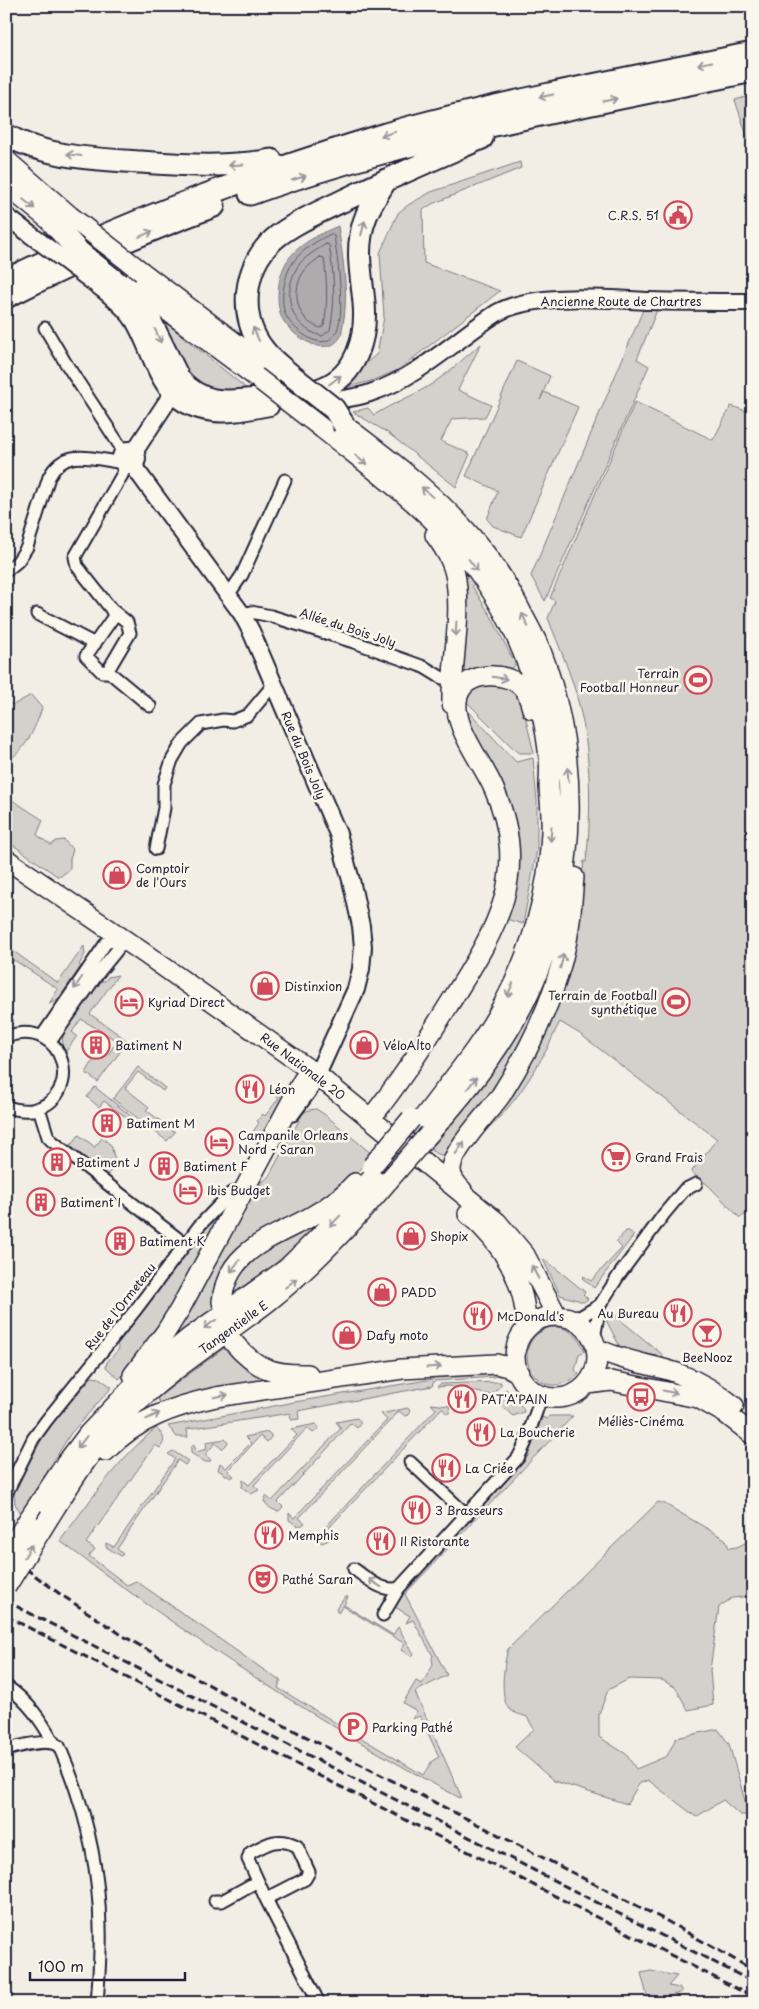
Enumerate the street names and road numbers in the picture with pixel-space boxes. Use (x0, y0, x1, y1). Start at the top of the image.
street label: Ancienne Route de Chartres (541, 292, 702, 310)
street label: Allée du Bois Joly (297, 603, 399, 651)
street label: Rue du Bois Joly (277, 708, 331, 802)
street label: Rue Nationale 20 (257, 1028, 349, 1104)
street label: Rue de l'Ormeteau (80, 1259, 160, 1353)
street label: Tangentielle E (195, 1296, 271, 1358)

